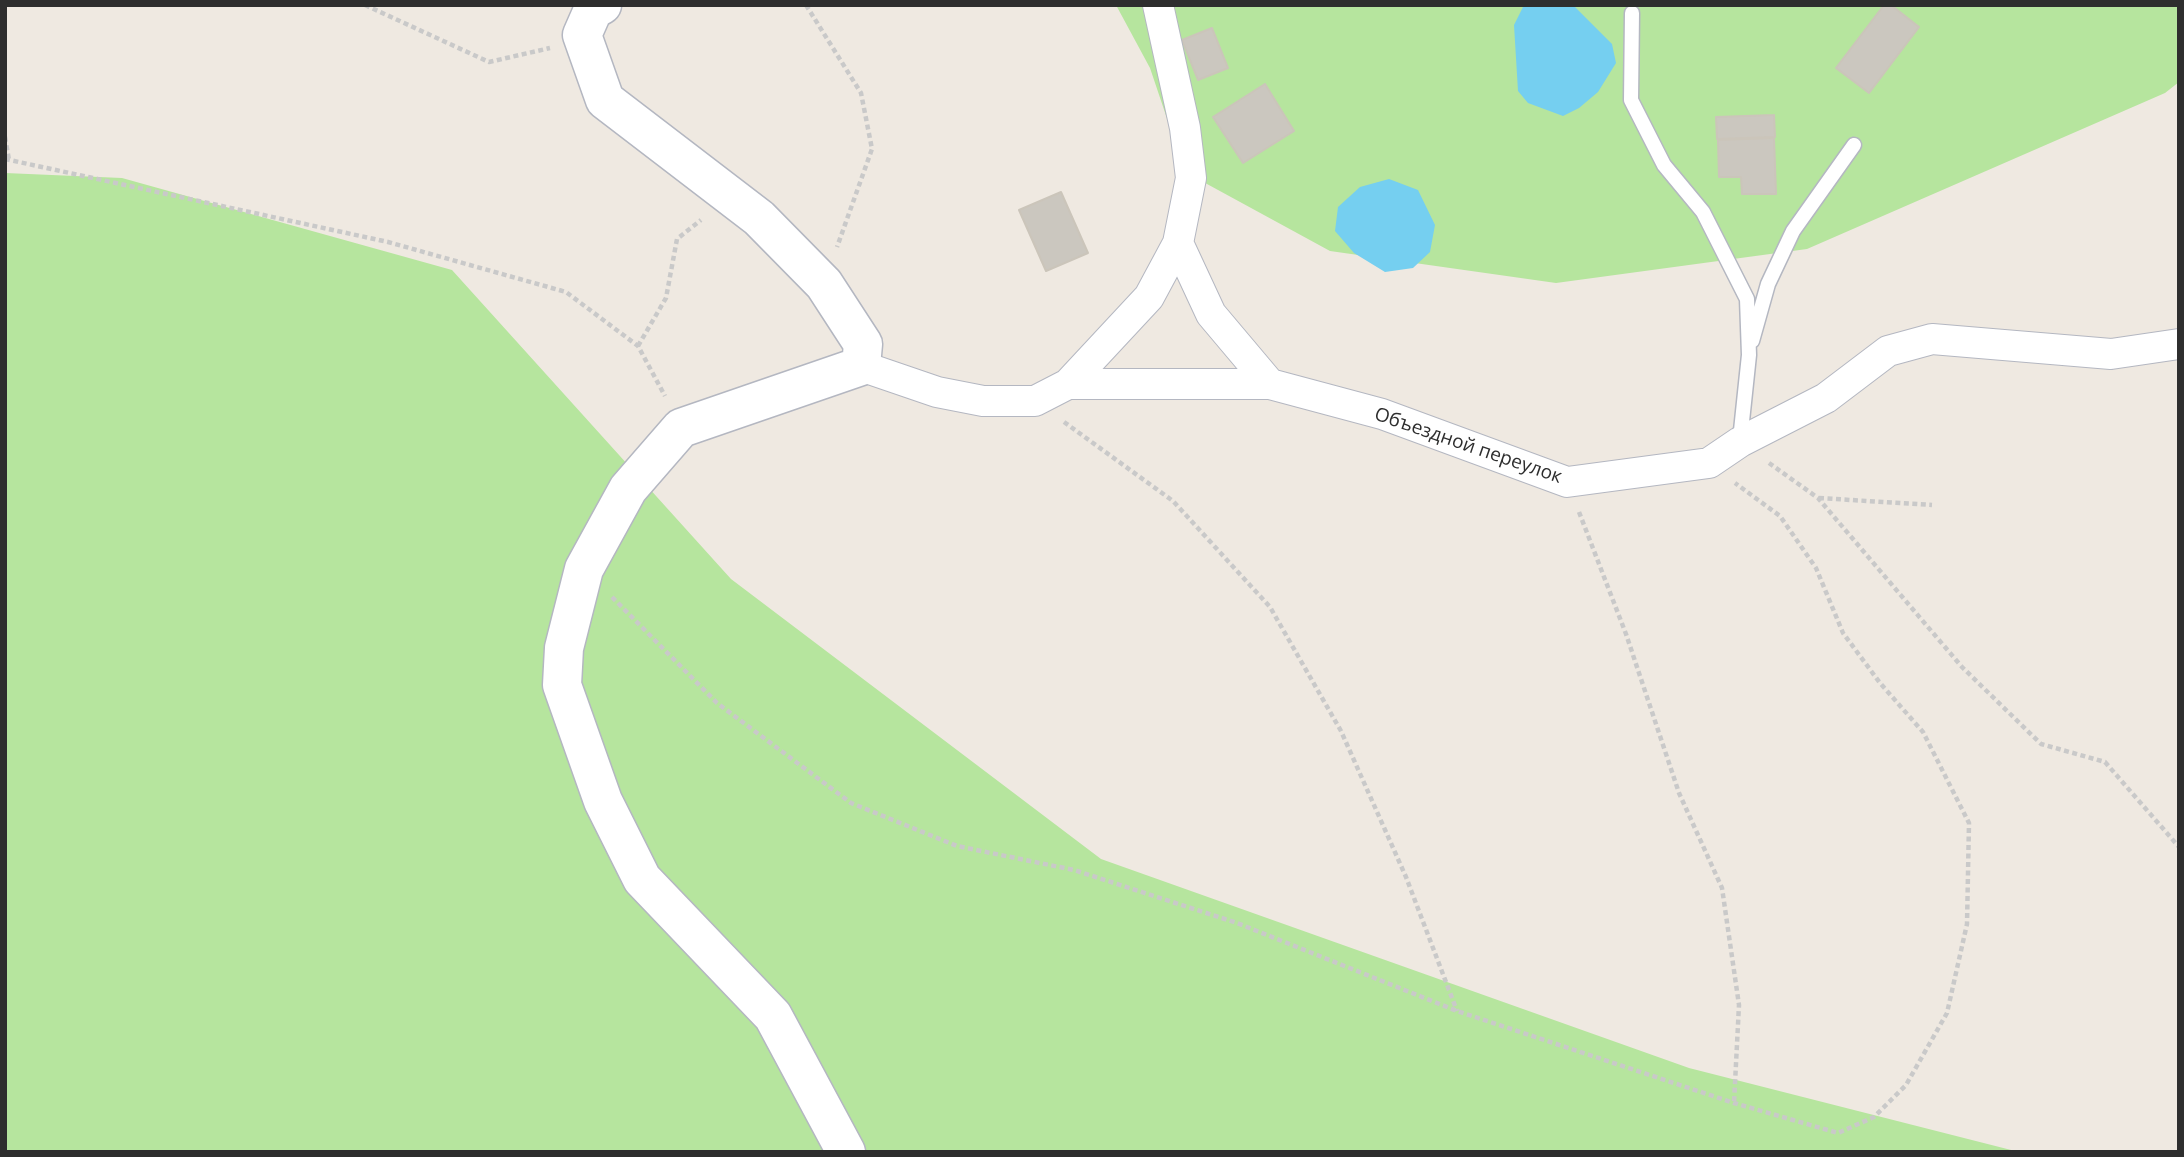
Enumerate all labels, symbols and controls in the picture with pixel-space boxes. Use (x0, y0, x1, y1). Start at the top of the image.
street label: Объездной переулок (1371, 403, 1565, 489)

